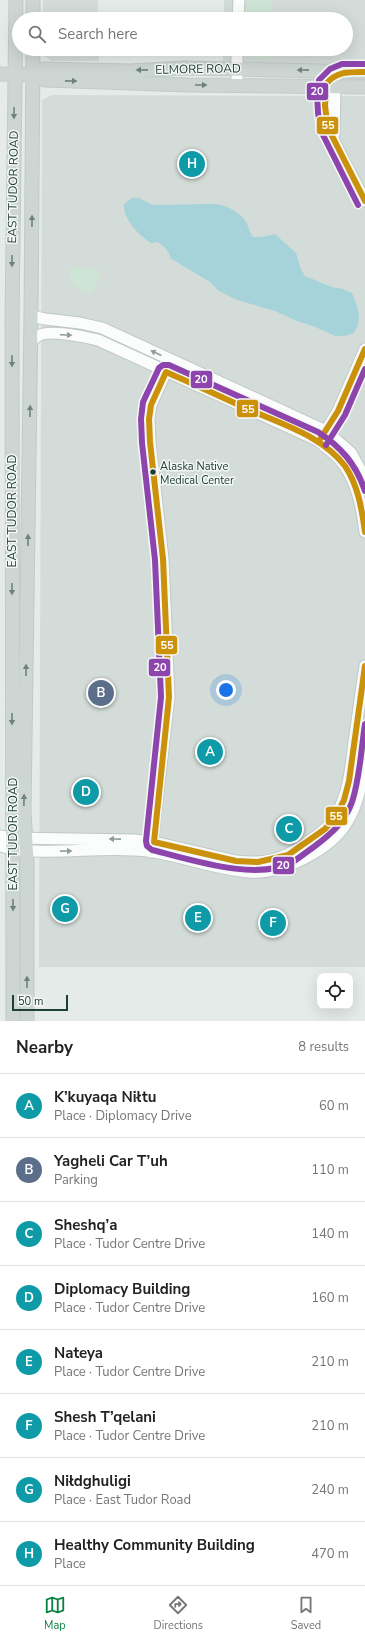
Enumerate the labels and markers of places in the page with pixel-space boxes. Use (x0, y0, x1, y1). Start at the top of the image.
pin: H (179, 149, 205, 179)
place label: Alaska Native Medical Center (160, 459, 234, 488)
marker: Alaska Native Medical Center (148, 467, 158, 477)
pin: B (88, 678, 114, 708)
pin: A (197, 737, 223, 767)
pin: D (73, 777, 99, 807)
pin: C (276, 814, 302, 844)
pin: G (52, 894, 78, 924)
pin: E (185, 903, 211, 933)
pin: F (260, 908, 286, 938)

